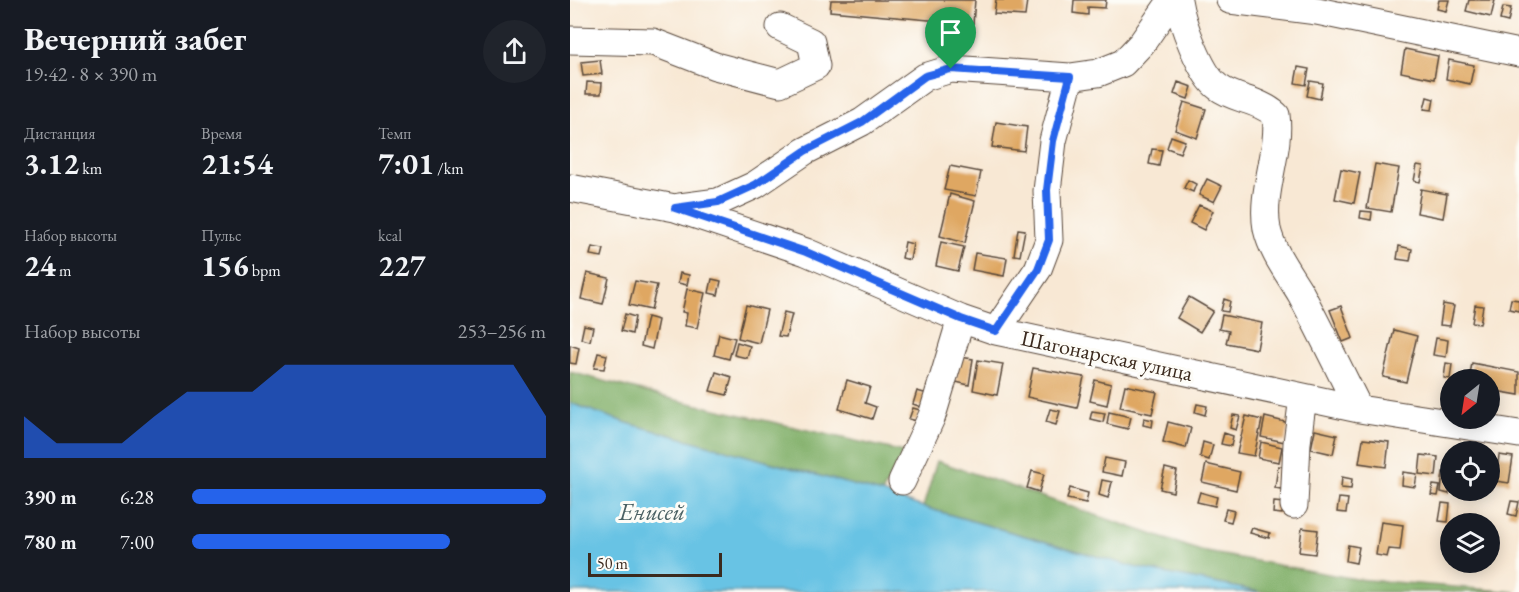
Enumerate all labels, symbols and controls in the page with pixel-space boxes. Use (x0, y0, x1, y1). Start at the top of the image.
pin (925, 7, 976, 69)
icon: arrive (934, 16, 967, 49)
text: Вечерний забег (24, 17, 246, 60)
button: share (483, 20, 546, 83)
text: 19:42 · 8 × 390 m (24, 61, 157, 87)
text: Дистанция (24, 123, 95, 144)
text: Время (201, 123, 242, 144)
text: Темп (378, 123, 411, 144)
text: 3.12 (24, 144, 79, 183)
text: 21:54 (201, 144, 273, 183)
text: 7:01 (378, 144, 434, 183)
text: km (79, 158, 102, 179)
text: /km (434, 158, 464, 179)
text: Набор высоты (24, 225, 117, 246)
text: Пульс (201, 225, 242, 246)
text: kcal (378, 225, 402, 246)
text: 24 (24, 246, 56, 285)
text: 156 (201, 246, 249, 285)
text: 227 (378, 246, 426, 285)
text: m (56, 260, 71, 281)
text: bpm (249, 260, 281, 281)
text: Набор высоты (24, 318, 140, 344)
text: 253–256 m (458, 318, 546, 344)
street label: Шагонарская улица (1018, 323, 1196, 388)
north arrow (1440, 369, 1500, 429)
map controls (1440, 369, 1500, 573)
button: locate (1440, 441, 1500, 501)
text: 390 m (24, 484, 77, 510)
text: 6:28 (120, 484, 154, 510)
water label: Енисей (618, 496, 685, 527)
button: layers (1440, 513, 1500, 573)
text: 780 m (24, 529, 77, 555)
text: 7:00 (120, 529, 154, 555)
scale bar (588, 550, 722, 578)
text: 50 m (597, 553, 628, 574)

